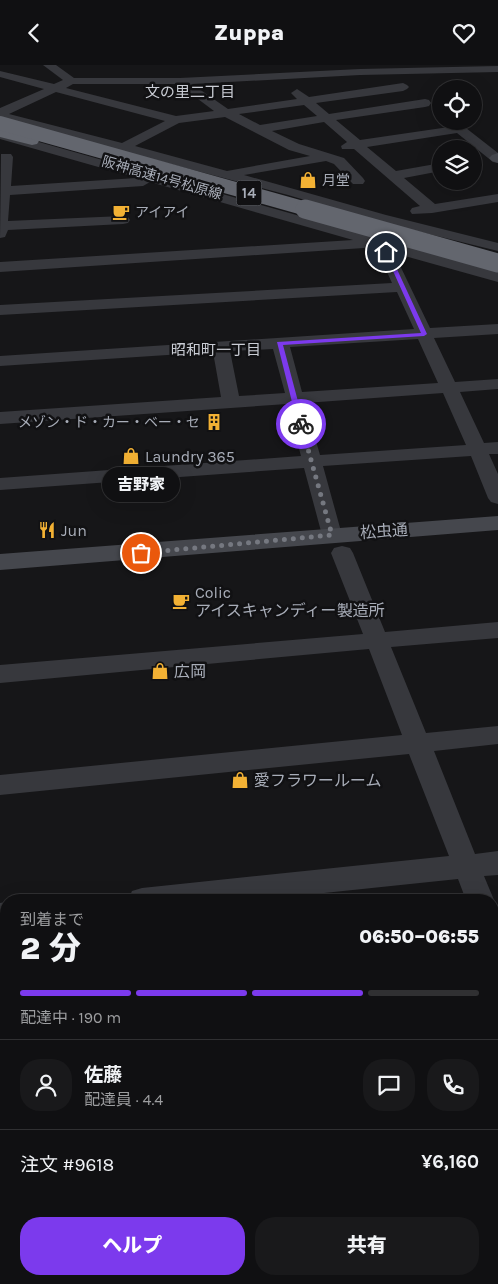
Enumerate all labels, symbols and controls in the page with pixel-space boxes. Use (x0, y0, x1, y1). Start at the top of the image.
icon: back (20, 19, 48, 47)
icon: heart (450, 19, 478, 47)
text: Zuppa (214, 20, 284, 46)
map controls (432, 80, 482, 190)
button: locate (432, 80, 482, 130)
district label: 文の里二丁目 (145, 83, 235, 101)
button: layers (432, 140, 482, 190)
street label: 阪神高速14号松原線 (100, 153, 224, 203)
shop icon: 月堂 (298, 170, 318, 190)
place label: 月堂 (322, 172, 350, 189)
road number: 14 (236, 181, 262, 205)
cafe icon: アイアイ (111, 202, 131, 222)
place label: アイアイ (135, 204, 190, 221)
pin (365, 231, 407, 273)
icon: home (372, 238, 400, 266)
district label: 昭和町一丁目 (171, 341, 261, 359)
courier (276, 399, 326, 449)
icon: bike (287, 410, 315, 438)
building icon: メゾン・ド・カー・ベー・セ (204, 412, 224, 432)
place label: メゾン・ド・カー・ベー・セ (18, 414, 200, 431)
shop icon: Laundry 365 (121, 446, 141, 466)
place label: Laundry 365 (145, 447, 235, 466)
callout: 吉野家 (102, 468, 180, 503)
text: 吉野家 (117, 475, 165, 494)
restaurant icon: Jun (37, 520, 57, 540)
street label: 松虫通 (359, 520, 409, 542)
place label: Jun (61, 521, 87, 540)
pin (120, 532, 162, 574)
icon: bag (127, 539, 155, 567)
place label: Colic アイスキャンディー製造所 (195, 583, 385, 620)
cafe icon: Colic アイスキャンディー製造所 (171, 591, 191, 611)
shop icon: 広岡 (150, 661, 170, 681)
place label: 広岡 (174, 662, 206, 681)
shop icon: 愛フラワールーム (230, 770, 250, 790)
place label: 愛フラワールーム (254, 771, 382, 790)
text: 到着まで (20, 910, 84, 929)
text: 06:50–06:55 (359, 926, 479, 948)
text: 2 分 (20, 930, 81, 967)
text: 配達中 · 190 m (20, 1008, 121, 1027)
button: person (20, 1059, 72, 1111)
button: chat (363, 1059, 415, 1111)
button: phone (427, 1059, 479, 1111)
text: 佐藤 (84, 1064, 122, 1086)
text: 配達員 · 4.4 (84, 1090, 163, 1109)
text: ¥6,160 (421, 1151, 479, 1173)
text: 注文 #9618 (20, 1154, 114, 1176)
button: ヘルプ (20, 1217, 245, 1275)
button: 共有 (255, 1217, 479, 1275)

